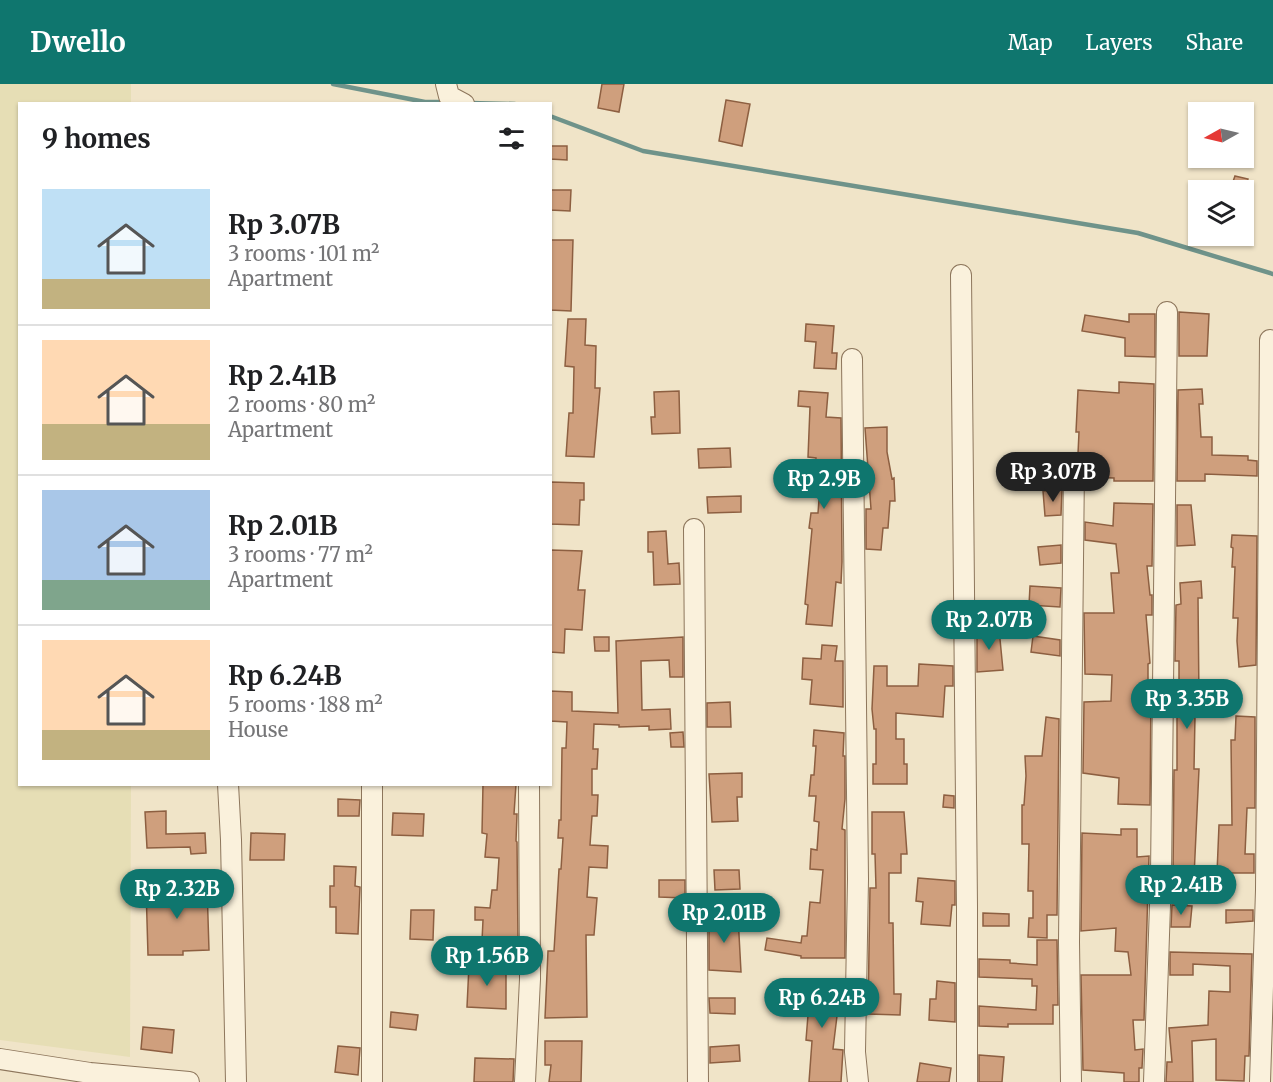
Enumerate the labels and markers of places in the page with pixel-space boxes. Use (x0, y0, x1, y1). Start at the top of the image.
pin: Rp 3.07B (991, 452, 1115, 503)
pin: Rp 2.9B (769, 459, 879, 510)
pin: Rp 2.07B (927, 600, 1051, 651)
pin: Rp 3.35B (1125, 679, 1249, 730)
pin: Rp 2.41B (1119, 865, 1243, 916)
pin: Rp 2.32B (115, 869, 239, 920)
pin: Rp 2.01B (662, 893, 786, 944)
pin: Rp 1.56B (425, 936, 549, 987)
pin: Rp 6.24B (760, 978, 884, 1029)

